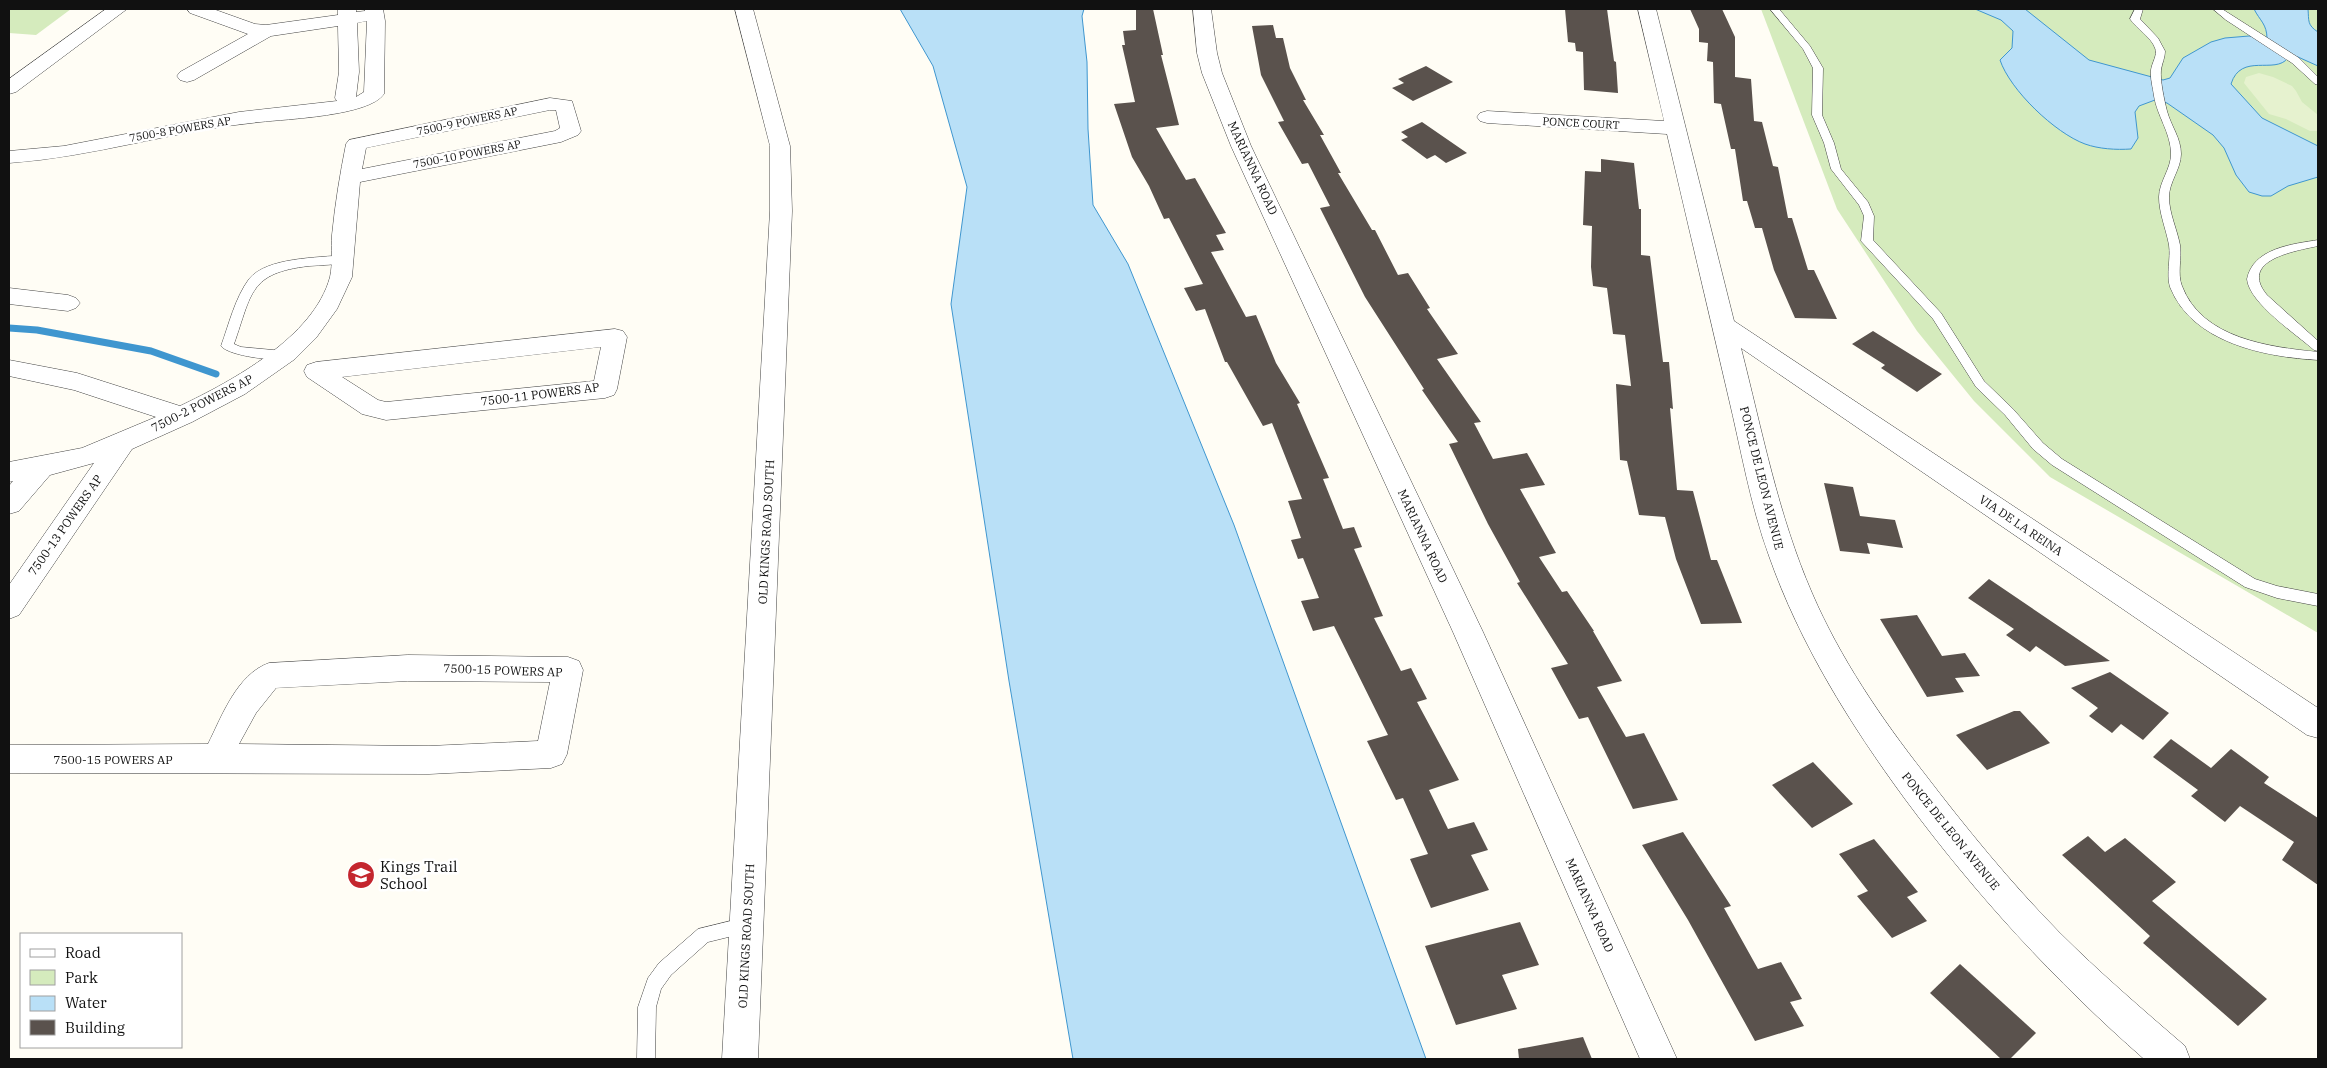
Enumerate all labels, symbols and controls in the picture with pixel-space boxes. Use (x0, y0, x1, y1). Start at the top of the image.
street label: 7500-9 POWERS AP (415, 103, 519, 139)
street label: 7500-8 POWERS AP (128, 113, 232, 145)
street label: PONCE COURT (1542, 114, 1620, 132)
street label: MARIANNA ROAD (1225, 119, 1281, 217)
street label: 7500-10 POWERS AP (412, 137, 522, 171)
street label: 7500-2 POWERS AP (149, 371, 255, 435)
street label: 7500-11 POWERS AP (480, 379, 600, 409)
street label: PONCE DE LEON AVENUE (1737, 405, 1787, 551)
street label: OLD KINGS ROAD SOUTH (755, 459, 777, 605)
street label: 7500-13 POWERS AP (25, 472, 105, 578)
street label: MARIANNA ROAD (1395, 487, 1451, 585)
street label: VIA DE LA REINA (1976, 491, 2066, 559)
street label: 7500-15 POWERS AP (443, 660, 563, 680)
street label: 7500-15 POWERS AP (53, 752, 173, 767)
street label: PONCE DE LEON AVENUE (1899, 769, 2003, 893)
street label: MARIANNA ROAD (1562, 856, 1618, 954)
place label: Kings Trail School (380, 857, 458, 893)
school or university icon: Kings Trail School (346, 860, 376, 890)
street label: OLD KINGS ROAD SOUTH (735, 863, 757, 1009)
legend (20, 933, 182, 1048)
text: Road (65, 943, 101, 962)
text: Park (65, 968, 98, 987)
text: Water (65, 993, 107, 1012)
text: Building (65, 1018, 125, 1037)

